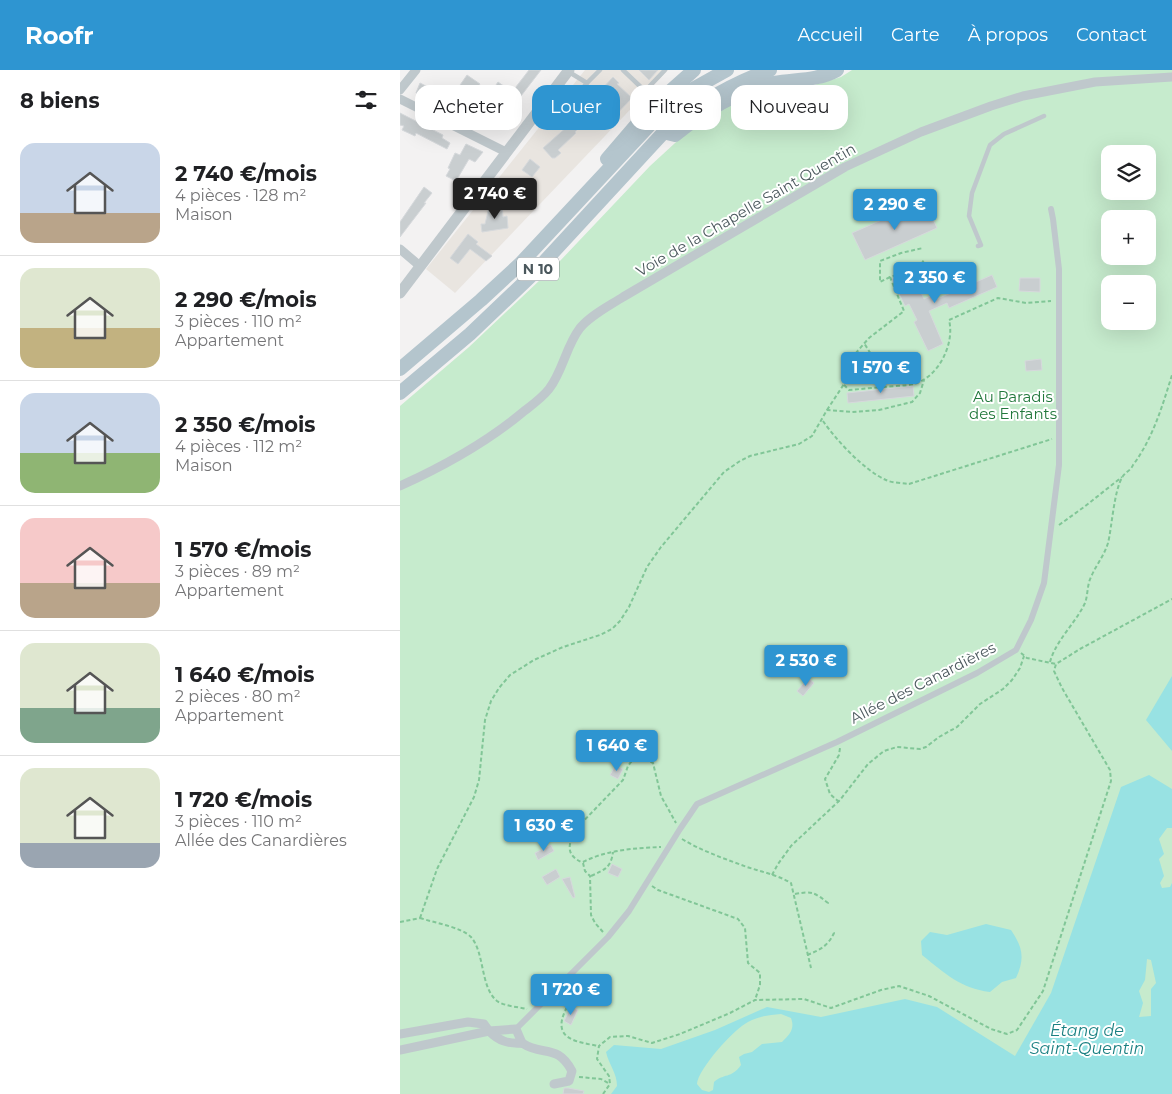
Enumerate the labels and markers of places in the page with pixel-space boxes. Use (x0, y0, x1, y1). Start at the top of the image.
pin: 2 740 € (449, 178, 541, 220)
pin: 2 290 € (849, 189, 941, 231)
pin: 2 350 € (889, 262, 981, 304)
pin: 1 570 € (835, 352, 927, 394)
pin: 2 530 € (760, 644, 852, 687)
pin: 1 640 € (571, 730, 663, 772)
pin: 1 630 € (498, 810, 590, 852)
pin: 1 720 € (525, 974, 617, 1016)

